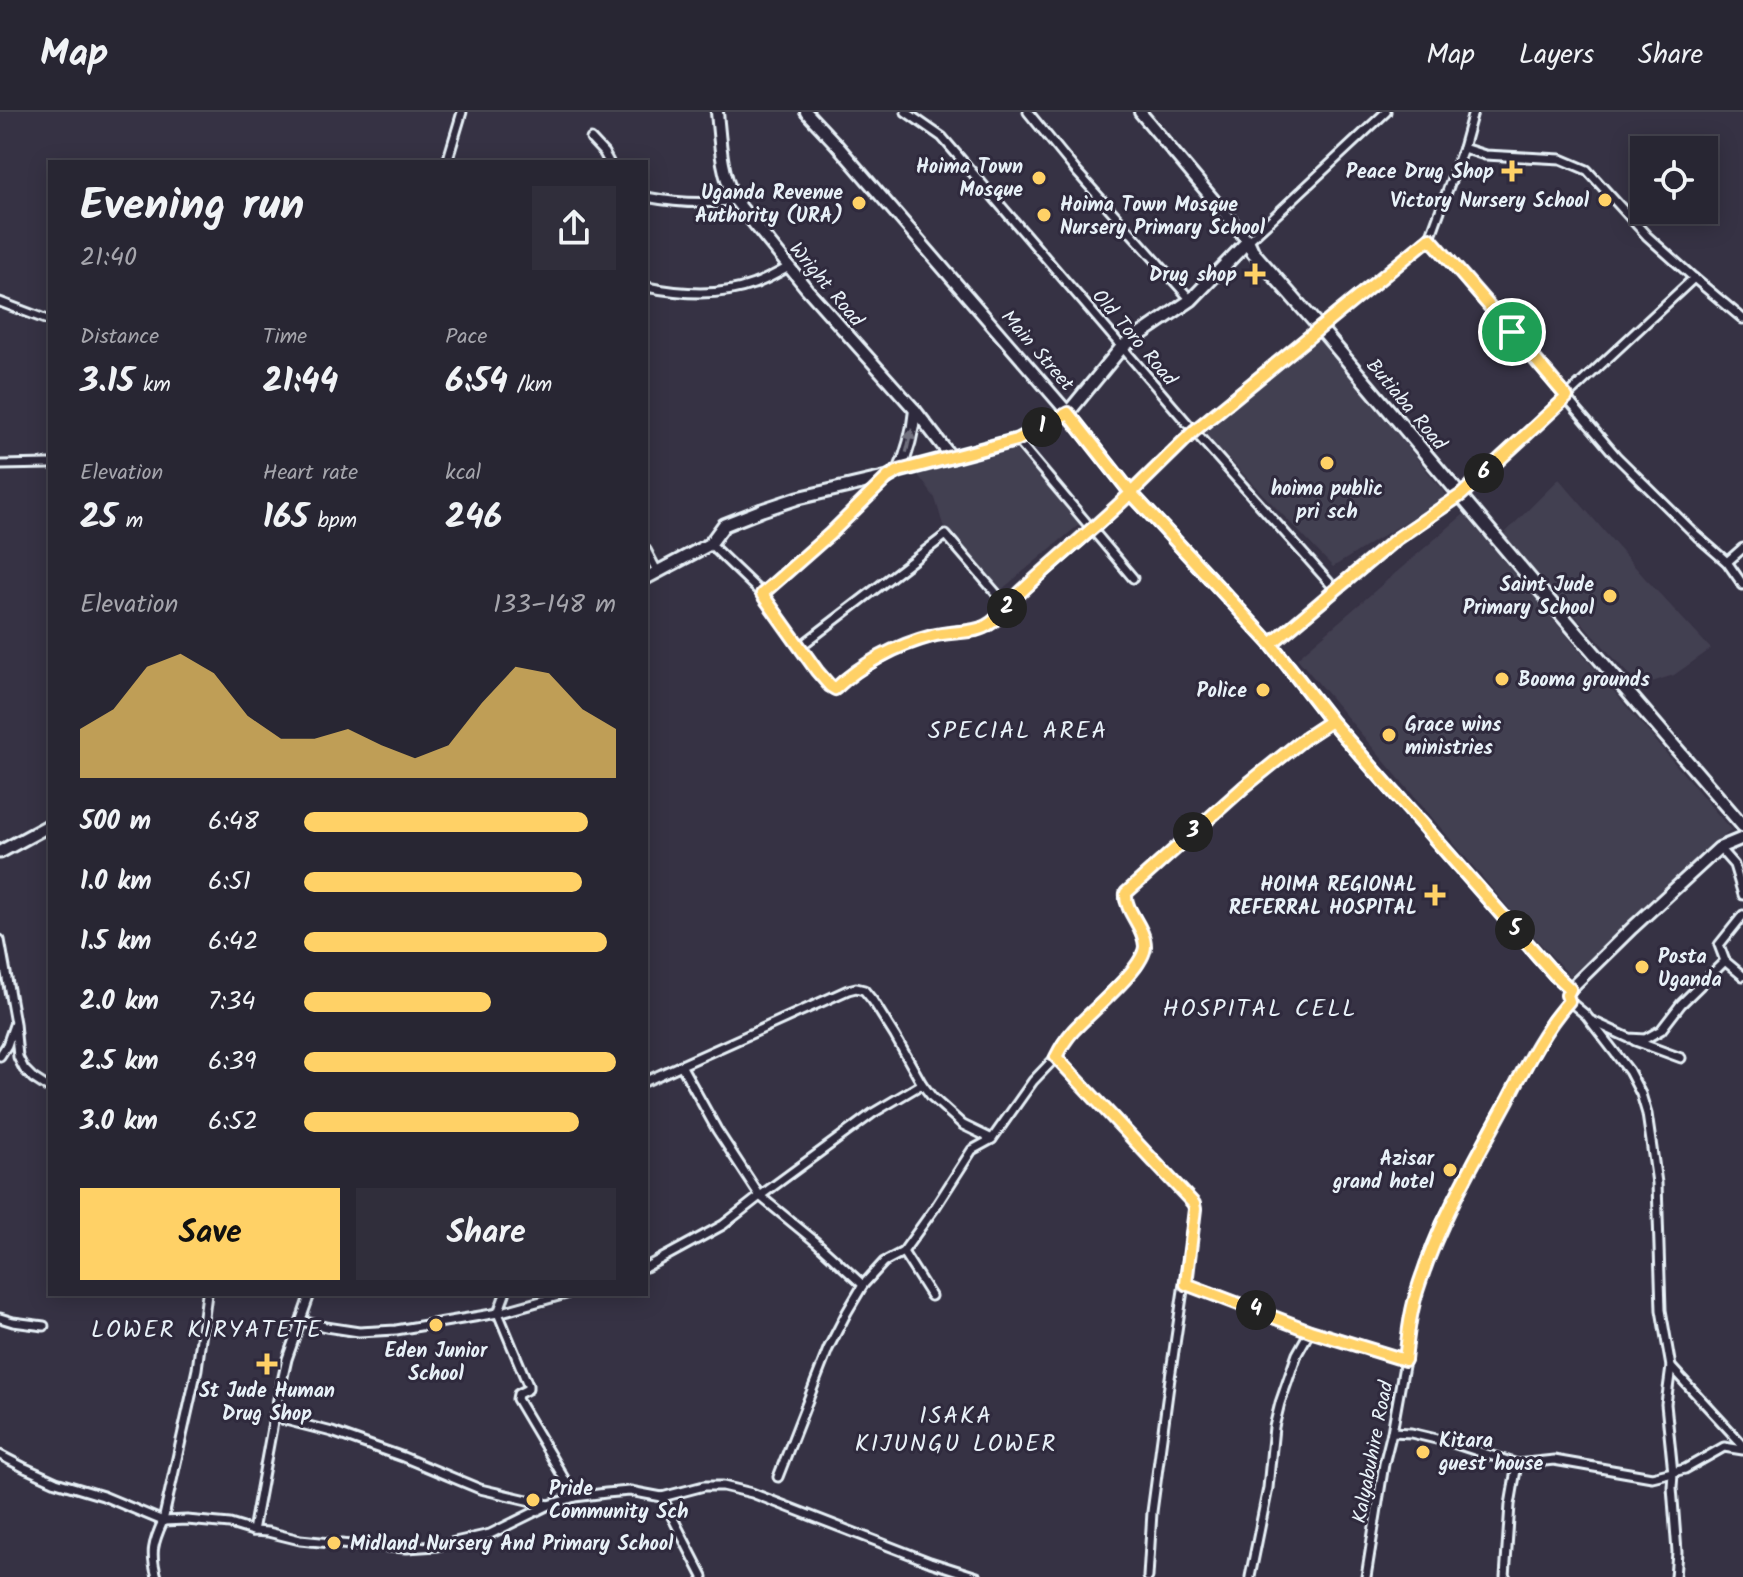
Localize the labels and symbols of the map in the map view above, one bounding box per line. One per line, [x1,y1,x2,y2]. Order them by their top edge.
place label: Hoima Town Mosque [916,152,1023,207]
place label: Peace Drug Shop [1346,157,1494,189]
marker: Peace Drug Shop [1501,160,1523,182]
marker: Hoima Town Mosque [1030,169,1048,187]
place label: Uganda Revenue Authority (URA) [695,178,843,233]
place label: Victory Nursery School [1390,186,1590,218]
place label: Hoima Town Mosque Nursery Primary School [1060,190,1266,245]
marker: Victory Nursery School [1596,191,1614,209]
marker: Uganda Revenue Authority (URA) [850,194,868,212]
marker: Hoima Town Mosque Nursery Primary School [1035,206,1053,224]
street label: Wright Road [780,236,872,336]
place label: Drug shop [1149,260,1237,292]
marker: Drug shop [1244,263,1266,285]
street label: Old Toro Road [1083,283,1185,395]
pin [1478,298,1546,366]
street label: Main Street [992,303,1081,399]
street label: Butiaba Road [1357,352,1454,459]
pin: 1 [1022,407,1062,447]
one-way arrow [904,429,916,454]
pin: 6 [1464,453,1504,493]
marker: hoima public pri sch [1318,454,1336,472]
place label: hoima public pri sch [1271,474,1383,529]
place label: Saint Jude Primary School [1463,570,1595,625]
marker: Saint Jude Primary School [1601,587,1619,605]
pin: 2 [987,588,1027,628]
place label: Booma grounds [1518,665,1651,697]
marker: Booma grounds [1493,670,1511,688]
place label: Police [1197,676,1247,708]
marker: Police [1254,681,1272,699]
place label: Grace wins ministries [1405,710,1502,765]
district label: SPECIAL AREA [928,712,1108,751]
marker: Grace wins ministries [1380,726,1398,744]
pin: 3 [1173,812,1213,852]
place label: HOIMA REGIONAL REFERRAL HOSPITAL [1229,870,1417,925]
marker: HOIMA REGIONAL REFERRAL HOSPITAL [1424,884,1446,906]
pin: 5 [1495,910,1535,950]
place label: Posta Uganda [1658,942,1722,997]
marker: Posta Uganda [1633,958,1651,976]
district label: HOSPITAL CELL [1163,990,1357,1029]
place label: Azisar grand hotel [1332,1144,1435,1199]
marker: Azisar grand hotel [1441,1161,1459,1179]
pin: 4 [1236,1290,1276,1330]
district label: LOWER KIRYATETE [91,1311,323,1350]
marker: Eden Junior School [427,1316,445,1334]
place label: Eden Junior School [385,1336,488,1391]
marker: St Jude Human Drug Shop [256,1353,278,1375]
place label: St Jude Human Drug Shop [199,1376,335,1431]
street label: Kalyabuhire Road [1344,1378,1404,1526]
district label: ISAKA KIJUNGU LOWER [855,1397,1057,1464]
place label: Kitara guest house [1438,1426,1544,1481]
marker: Kitara guest house [1414,1443,1432,1461]
place label: Pride Community Sch [549,1474,688,1529]
marker: Pride Community Sch [524,1491,542,1509]
place label: Midland Nursery And Primary School [350,1529,674,1561]
marker: Midland Nursery And Primary School [325,1534,343,1552]

